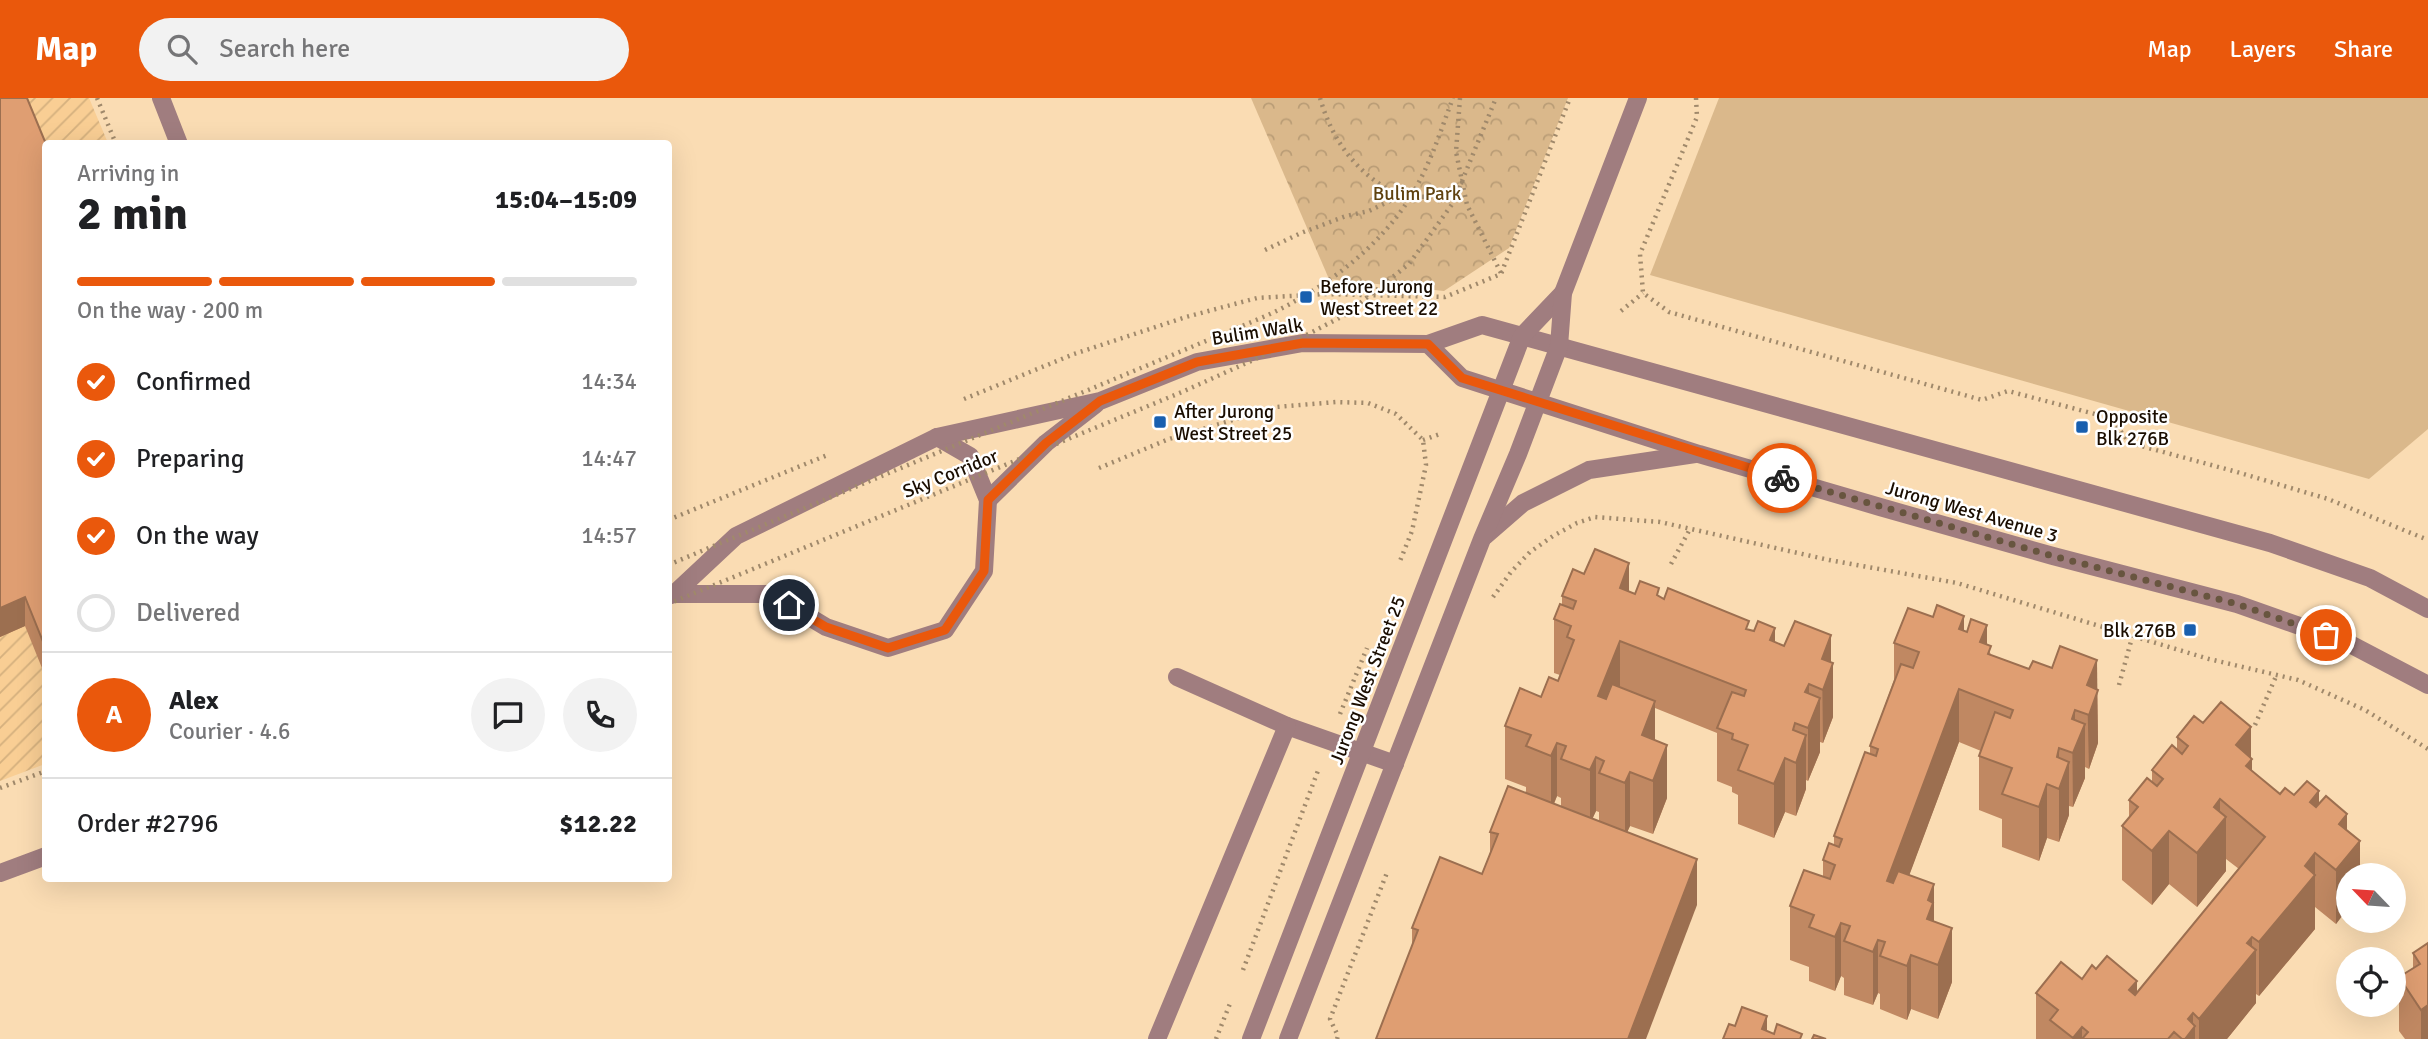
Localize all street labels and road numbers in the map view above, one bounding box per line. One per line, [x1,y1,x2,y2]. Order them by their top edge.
street label: Bulim Walk [1210,313,1305,351]
street label: Sky Corridor [899,444,1002,504]
street label: Jurong West Avenue 3 [1883,476,2061,548]
street label: Jurong West Street 25 [1325,593,1411,768]

